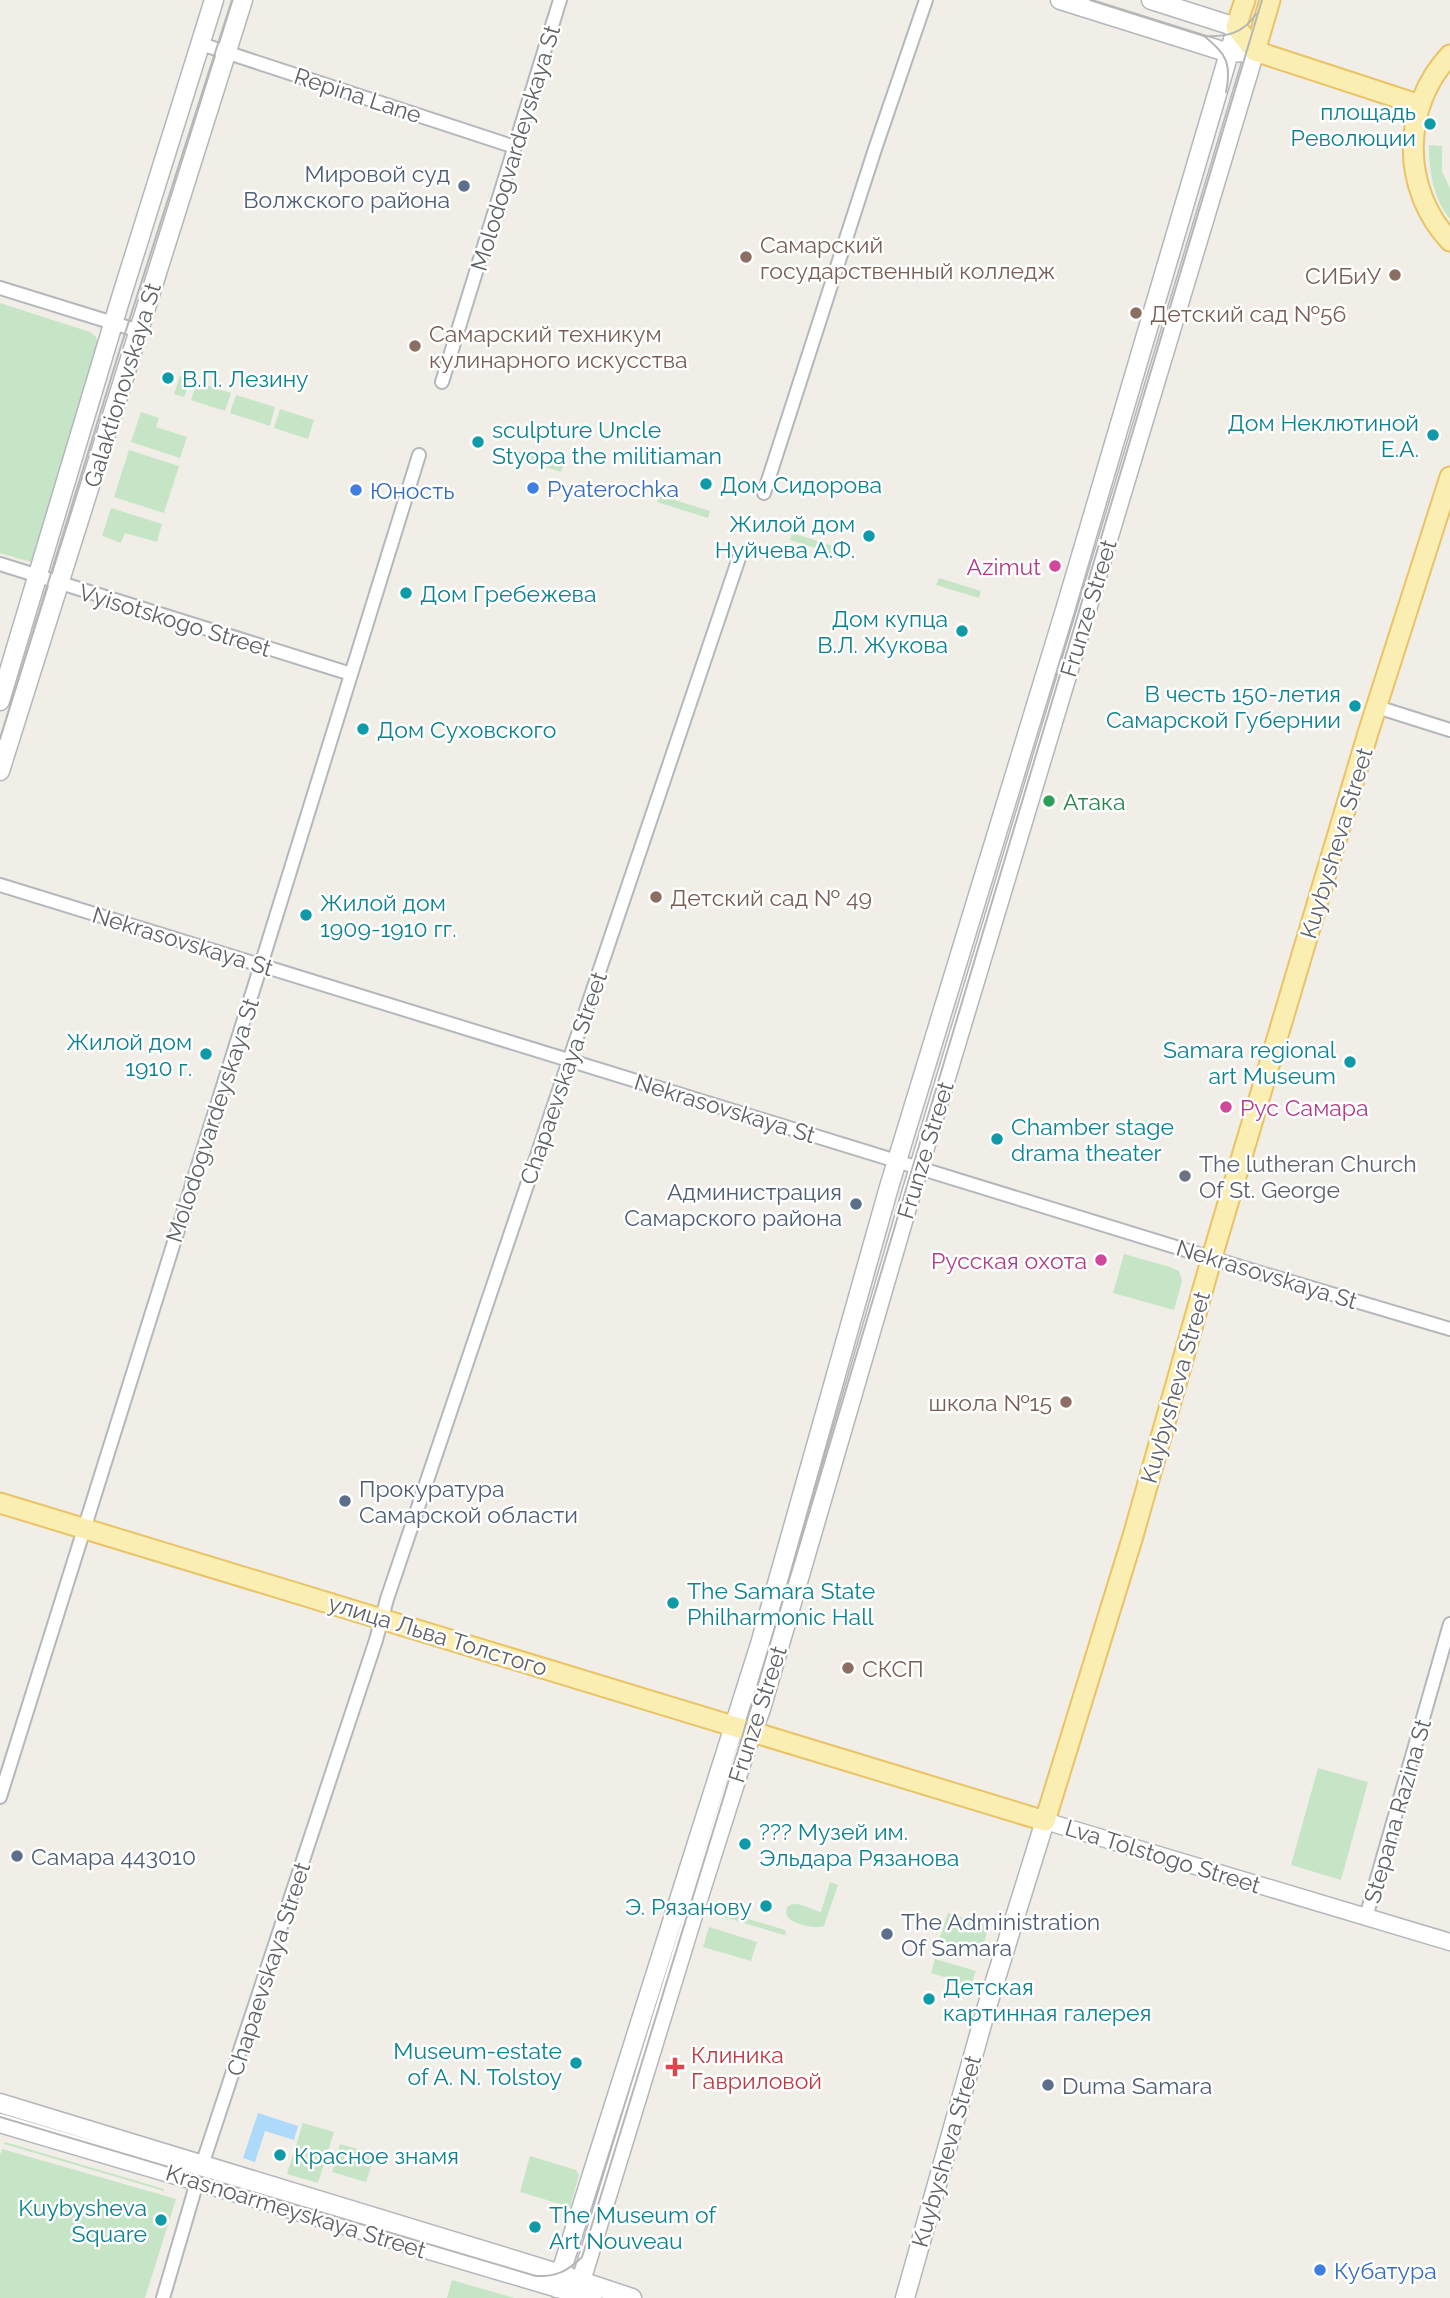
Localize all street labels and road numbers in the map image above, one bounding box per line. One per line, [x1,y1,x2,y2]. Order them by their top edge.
street label: Molodogvardeyskaya St [465,22,565,274]
street label: Repina Lane [291,62,425,128]
street label: Galaktionovskaya St [78,279,166,491]
street label: Frunze Street [1054,536,1122,680]
street label: Vyisotskogo Street [76,578,274,662]
street label: Kuybysheva Street [1294,744,1378,942]
street label: Nekrasovskaya St [89,901,277,981]
street label: Chapaevskaya Street [514,968,612,1188]
street label: Molodogvardeyskaya St [160,994,264,1245]
street label: Nekrasovskaya St [631,1068,819,1148]
street label: Frunze Street [891,1078,959,1222]
street label: Nekrasovskaya St [1173,1234,1361,1314]
street label: Kuybysheva Street [1135,1288,1215,1486]
street label: улица Льва Толстого [325,1589,551,1681]
street label: Frunze Street [722,1642,792,1786]
street label: Stepana Razina St [1358,1716,1436,1906]
street label: Lva Tolstogo Street [1062,1813,1264,1899]
street label: Chapaevskaya Street [221,1858,315,2079]
street label: Kuybysheva Street [906,2052,986,2250]
street label: Krasnoarmeyskaya Street [163,2159,429,2264]

